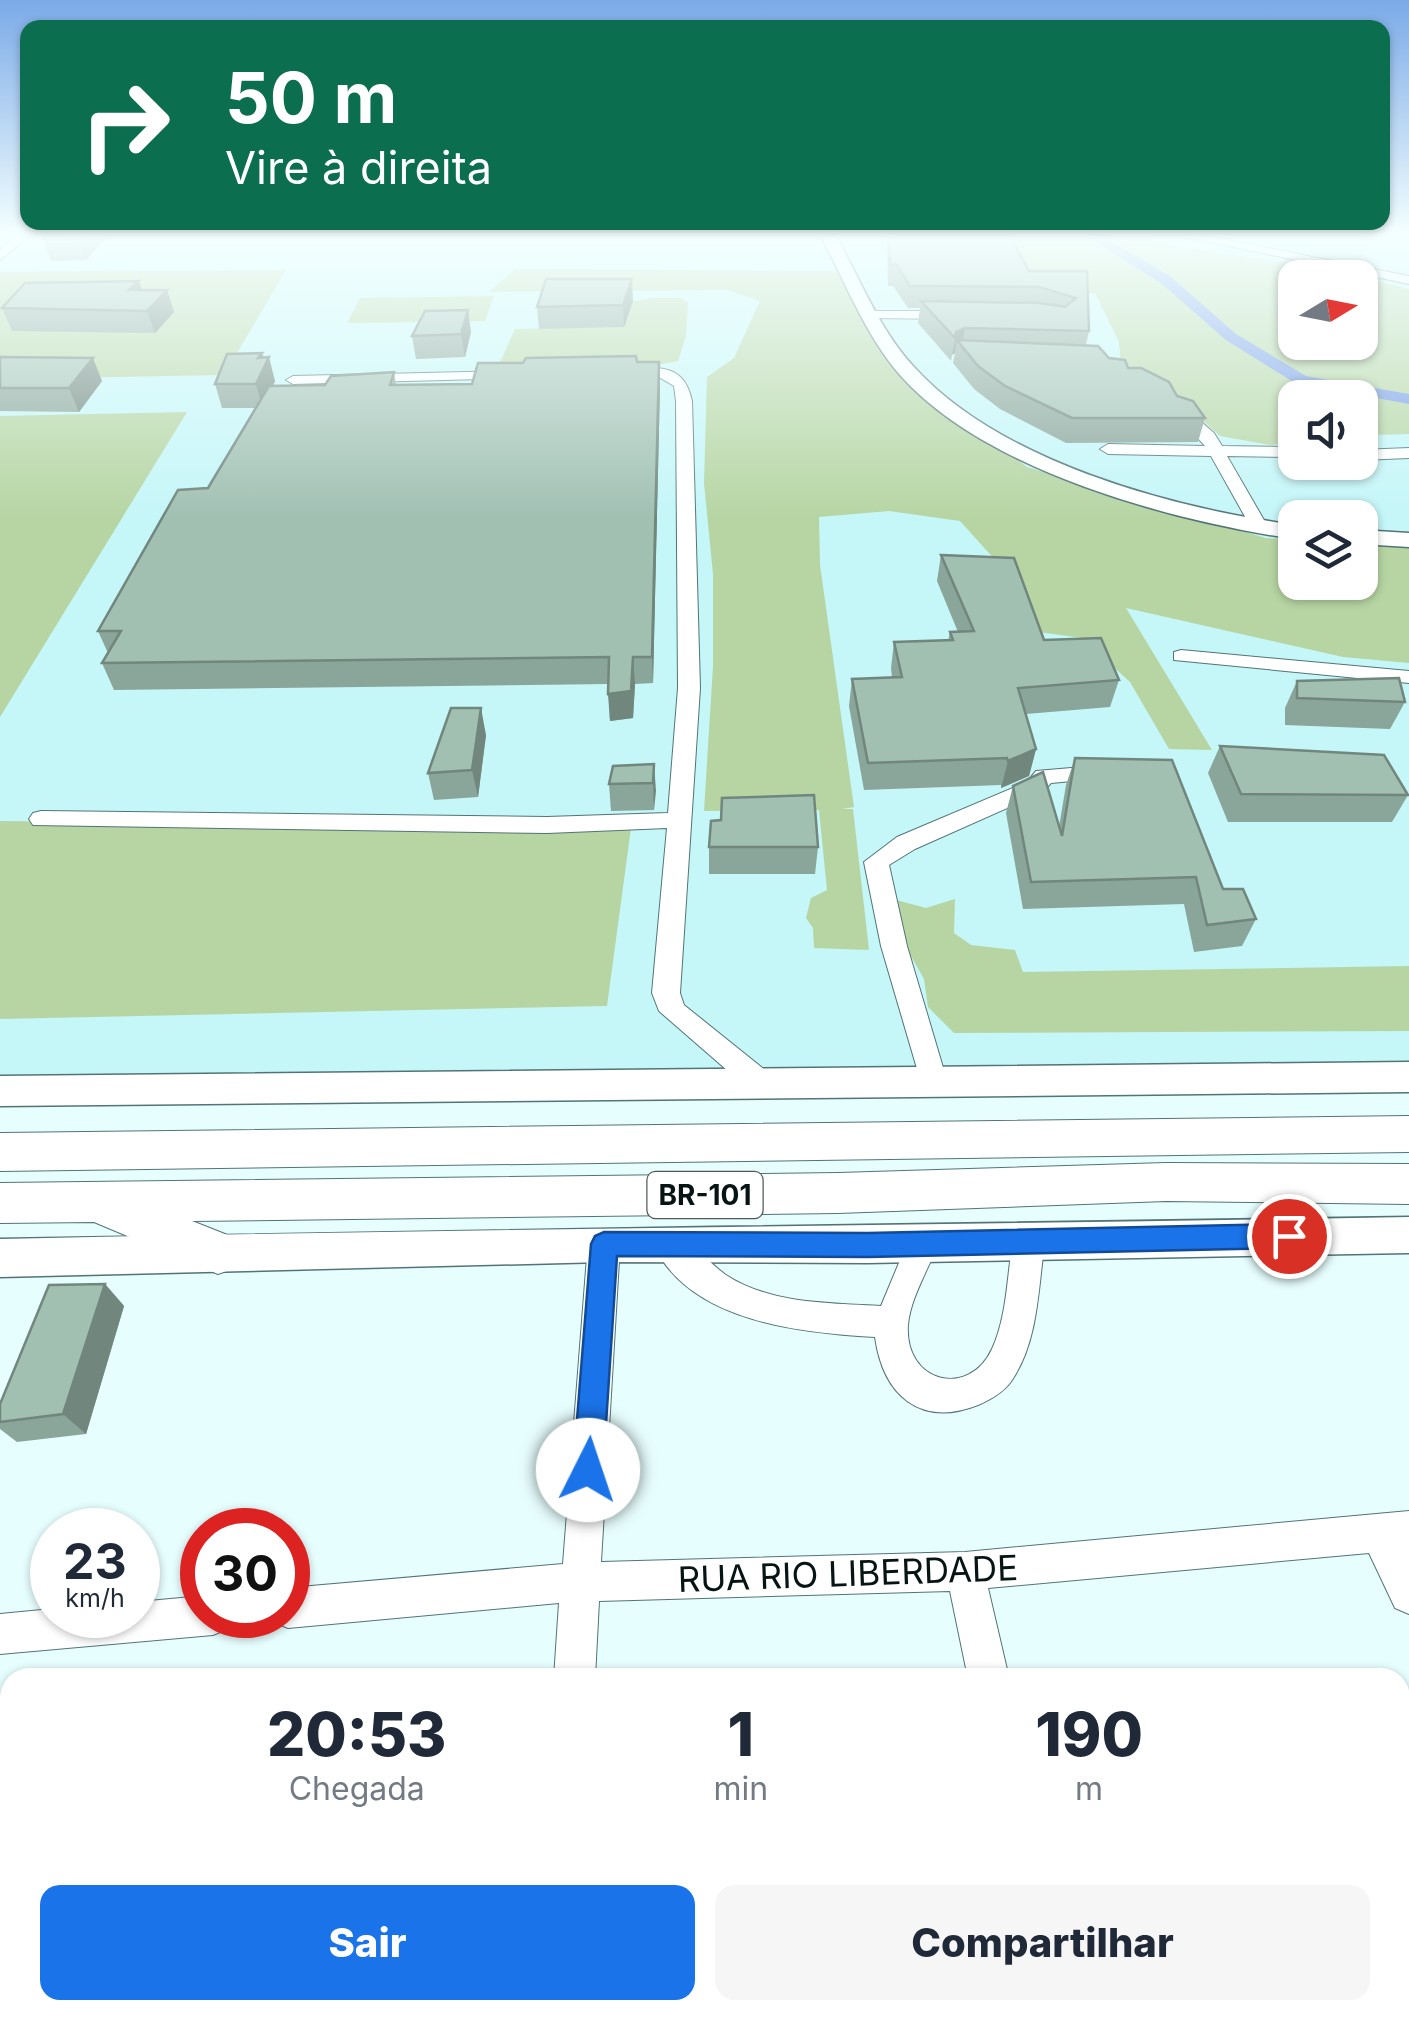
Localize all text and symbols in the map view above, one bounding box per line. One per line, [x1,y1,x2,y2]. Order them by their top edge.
text: 50 m [225,55,397,140]
icon: right [60,60,190,190]
text: Vire à direita [225,140,492,195]
north arrow [1278,260,1378,360]
map controls [1278,260,1378,600]
button: sound [1278,380,1378,480]
button: layers [1278,500,1378,600]
road number: BR-101 [648,1172,762,1218]
pin [1247,1194,1332,1279]
icon: arrive [1262,1209,1317,1264]
position arrow [536,1418,640,1522]
speed limit sign: 30 [180,1508,310,1638]
text: 23 [63,1531,127,1591]
street label: RUA RIO LIBERDADE [677,1546,1019,1600]
text: km/h [65,1583,125,1613]
text: 20:53 [267,1698,446,1770]
text: 1 [728,1698,754,1770]
text: 190 [1035,1698,1143,1770]
text: Chegada [289,1769,425,1808]
text: min [714,1769,768,1808]
text: m [1075,1769,1103,1808]
button: Sair [40,1885,695,2000]
button: Compartilhar [715,1885,1370,2000]

